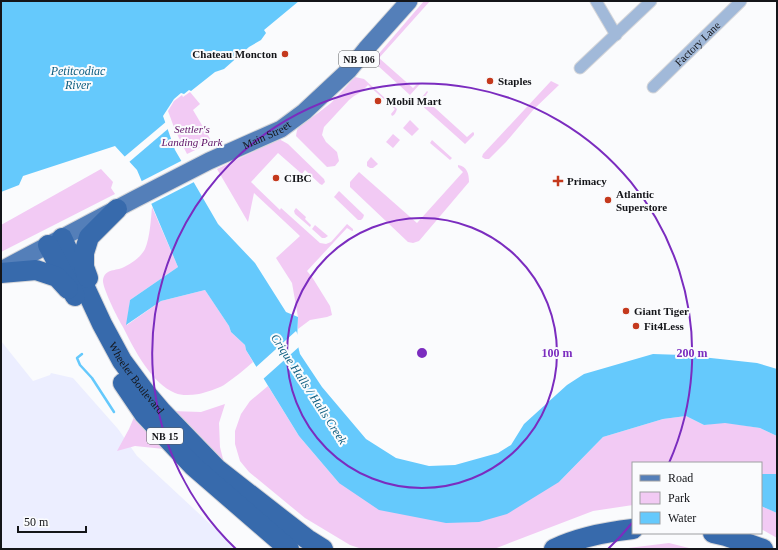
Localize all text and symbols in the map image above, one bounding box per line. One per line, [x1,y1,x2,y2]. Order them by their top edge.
street label: Factory Lane [672,19,722,68]
place label: Chateau Moncton [192,48,277,60]
marker: Chateau Moncton [280,49,290,59]
road number: NB 106 [339,51,379,67]
water label: Petitcodiac River [50,64,106,92]
place label: Staples [498,75,532,87]
marker: Staples [485,76,495,86]
place label: Mobil Mart [386,95,442,107]
marker: Mobil Mart [373,96,383,106]
street label: Main Street [241,118,293,151]
park label: Settler's Landing Park [161,123,224,148]
place label: CIBC [284,172,312,184]
marker: CIBC [271,173,281,183]
marker: Primacy [552,175,564,187]
place label: Primacy [567,175,607,187]
place label: Atlantic Superstore [616,188,667,213]
marker: Atlantic Superstore [603,195,613,205]
place label: Giant Tiger [634,305,689,317]
marker: Giant Tiger [621,306,631,316]
place label: Fit4Less [644,320,684,332]
marker: Fit4Less [631,321,641,331]
water label: Crique Halls / Halls Creek [268,331,350,447]
street label: Wheeler Boulevard [107,340,167,416]
centre of rings [415,346,429,360]
text: 100 m [542,346,573,360]
text: 200 m [677,346,708,360]
road number: NB 15 [147,428,183,444]
legend [632,462,762,534]
text: Road [668,471,693,485]
text: Park [668,491,690,505]
scale bar [18,508,86,534]
text: Water [668,511,696,525]
text: 50 m [24,515,49,529]

